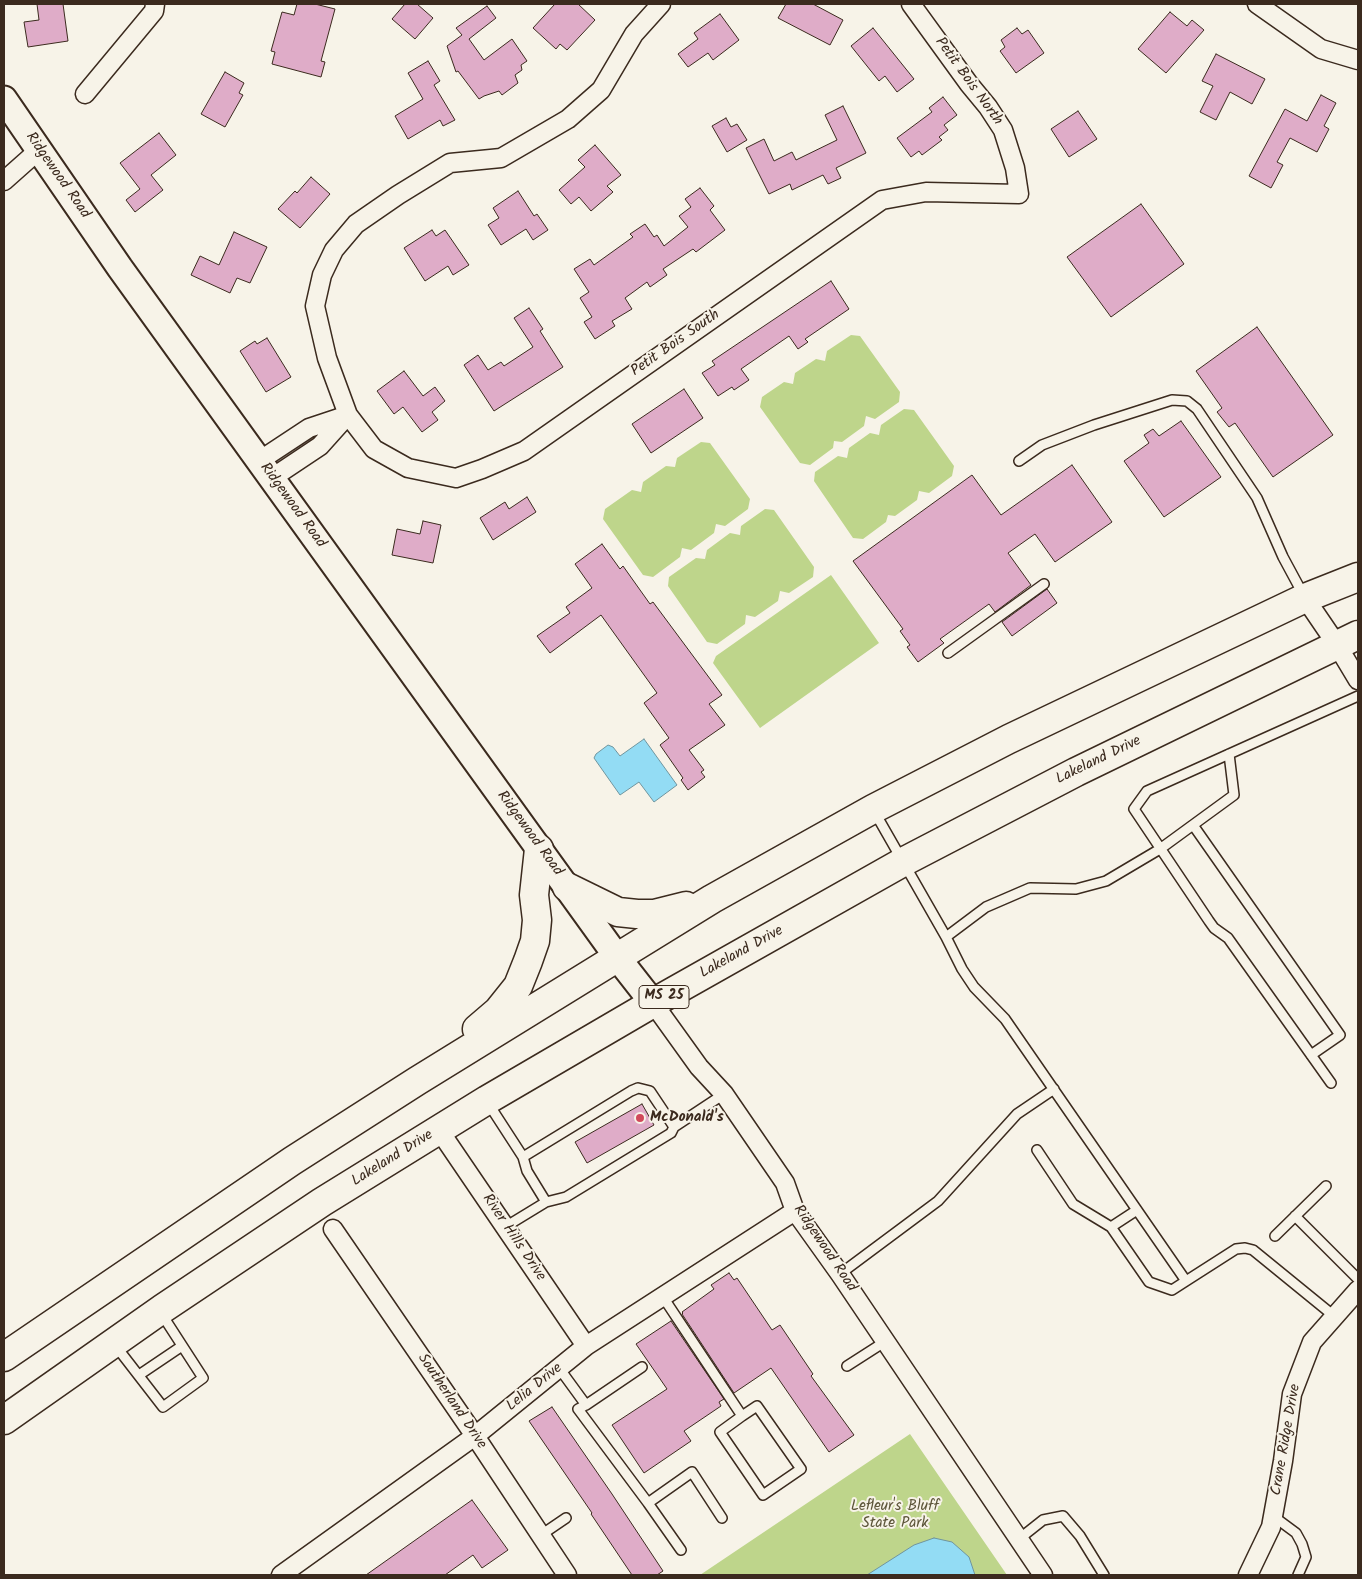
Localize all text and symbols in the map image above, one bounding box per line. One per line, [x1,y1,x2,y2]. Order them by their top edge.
street label: Petit Bois North [930,35,1006,129]
street label: Ridgewood Road [21,129,93,223]
street label: Petit Bois South [628,307,724,381]
street label: Ridgewood Road [255,460,329,552]
street label: Lakeland Drive [1053,733,1145,789]
street label: Ridgewood Road [492,788,566,880]
street label: Lakeland Drive [697,923,787,983]
road number: MS 25 [639,986,689,1009]
place label: McDonald's [650,1109,724,1127]
marker: McDonald's [634,1112,646,1124]
street label: Lakeland Drive [349,1127,437,1191]
street label: River Hills Drive [477,1191,549,1285]
street label: Ridgewood Road [788,1202,860,1296]
street label: Southerland Drive [412,1351,490,1453]
street label: Lelia Drive [503,1360,567,1416]
street label: Crane Ridge Drive [1268,1383,1306,1497]
park label: Lefleur's Bluff State Park [851,1498,939,1533]

